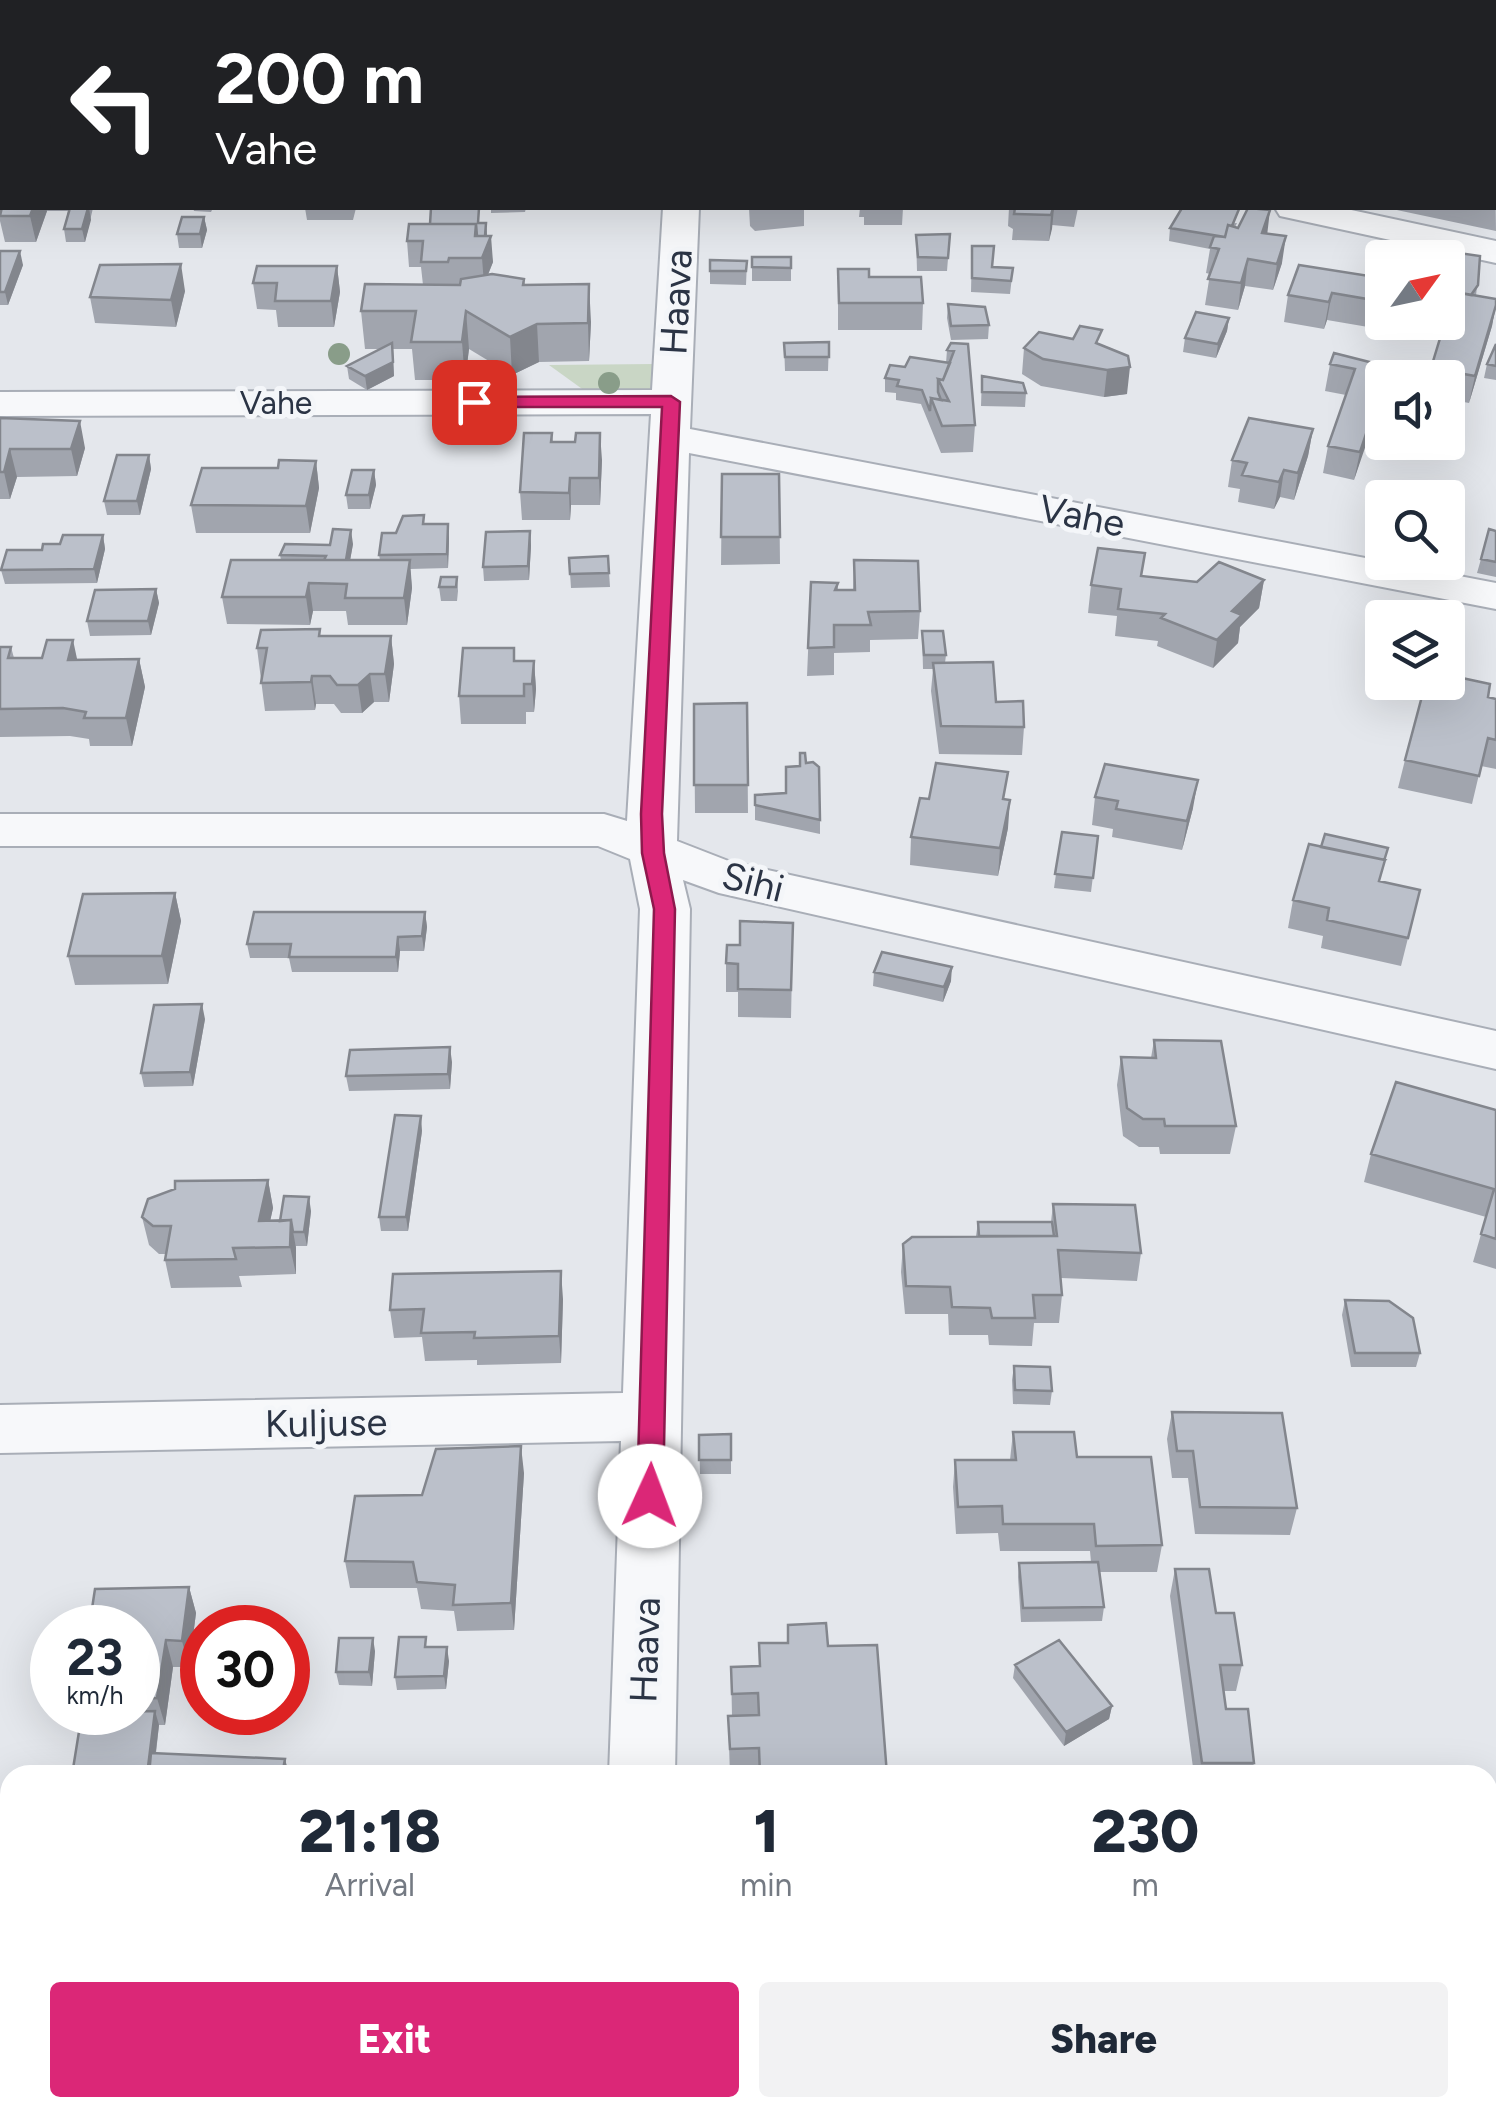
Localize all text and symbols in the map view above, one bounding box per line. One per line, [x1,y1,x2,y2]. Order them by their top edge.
text: 200 m [215,36,424,121]
icon: left [50,40,180,170]
text: Vahe [215,121,317,175]
north arrow [1365,240,1465,340]
map controls [1365,240,1465,700]
street label: Haava [650,248,702,356]
pin [432,360,517,445]
button: sound [1365,360,1465,460]
icon: arrive [447,375,502,430]
street label: Vahe [240,384,312,422]
button: search [1365,480,1465,580]
street label: Vahe [1035,485,1129,547]
button: layers [1365,600,1465,700]
street label: Sihi [717,852,789,912]
street label: Kuljuse [264,1399,388,1447]
position arrow [598,1444,702,1548]
street label: Haava [620,1596,670,1704]
speed limit sign: 30 [180,1605,310,1735]
text: 23 [67,1627,123,1688]
text: km/h [66,1680,124,1710]
text: 21:18 [299,1795,441,1867]
text: 1 [753,1795,779,1867]
text: 230 [1091,1795,1199,1867]
text: Arrival [325,1866,415,1904]
text: min [740,1866,792,1904]
text: m [1132,1866,1159,1904]
button: Exit [50,1982,739,2097]
button: Share [759,1982,1448,2097]

